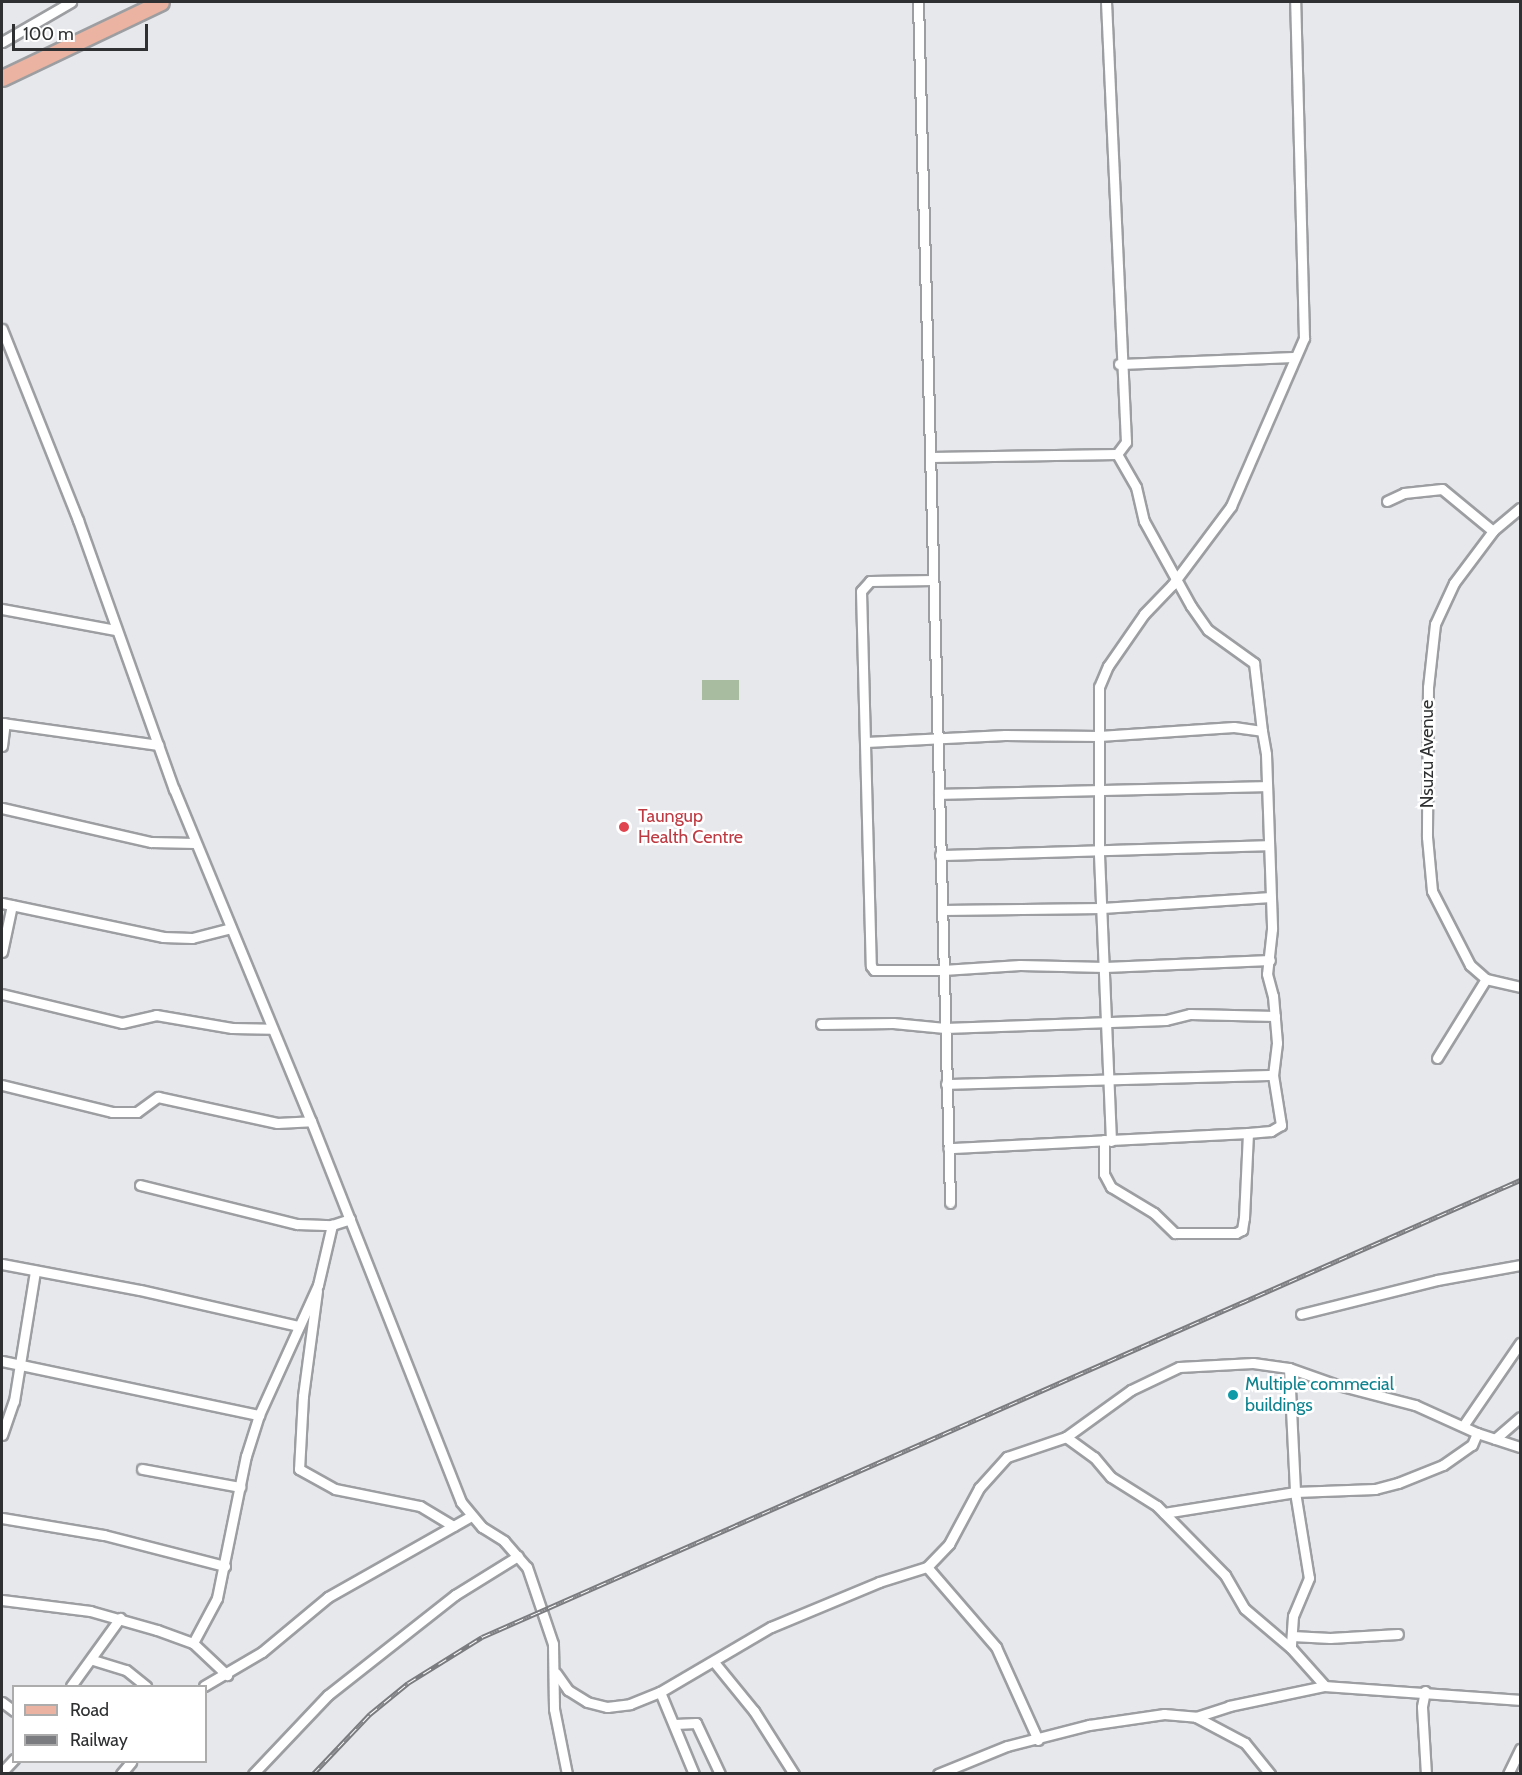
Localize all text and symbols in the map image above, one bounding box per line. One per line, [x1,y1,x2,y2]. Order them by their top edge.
scale bar [15,12,152,50]
text: 100 m [23,23,74,45]
street label: Nsuzu Avenue [1416,700,1438,808]
place label: Taungup Health Centre [638,806,743,848]
marker: Taungup Health Centre [615,818,633,836]
place label: Multiple commecial buildings [1245,1374,1394,1416]
marker: Multiple commecial buildings [1226,1388,1240,1402]
legend [12,1685,207,1763]
text: Road [70,1699,109,1721]
text: Railway [70,1729,128,1751]

